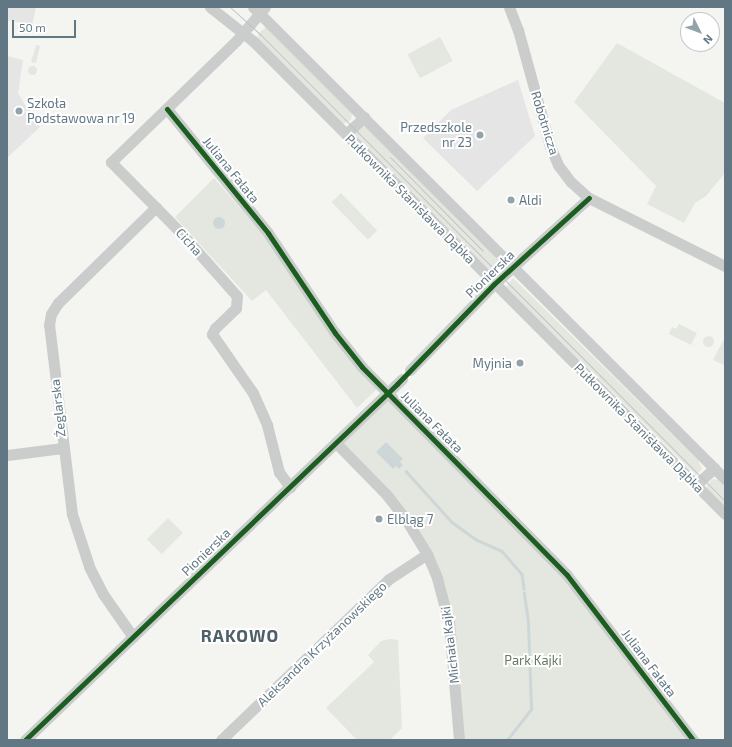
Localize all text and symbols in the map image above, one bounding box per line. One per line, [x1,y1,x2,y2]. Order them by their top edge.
scale bar [14,12,78,38]
north arrow [680,12,720,52]
text: 50 m [19,20,46,34]
text: N [701,32,716,47]
street label: Robotnicza [528,89,562,157]
place label: Szkoła Podstawowa nr 19 [27,96,135,127]
marker: Szkoła Podstawowa nr 19 [14,106,24,116]
place label: Przedszkole nr 23 [400,120,472,151]
marker: Przedszkole nr 23 [475,130,485,140]
street label: Pułkownika Stanisława Dąbka [342,131,478,267]
street label: Juliana Fałata [199,134,263,206]
place label: Aldi [519,192,542,208]
marker: Aldi [506,195,516,205]
street label: Cicha [173,225,205,259]
street label: Pionierska [462,247,518,301]
place label: Myjnia [473,355,512,371]
marker: Myjnia [515,358,525,368]
street label: Pułkownika Stanisława Dąbka [571,360,707,496]
street label: Żeglarska [47,378,69,438]
street label: Juliana Fałata [398,388,466,456]
place label: Elbląg 7 [387,511,433,527]
marker: Elbląg 7 [374,514,384,524]
street label: Pionierska [178,525,234,579]
street label: Aleksandra Krzyżanowskiego [254,578,390,710]
street label: Michała Kajki [438,605,462,685]
district label: RAKOWO [201,626,279,646]
street label: Juliana Fałata [618,626,680,700]
park label: Park Kajki [504,652,562,668]

